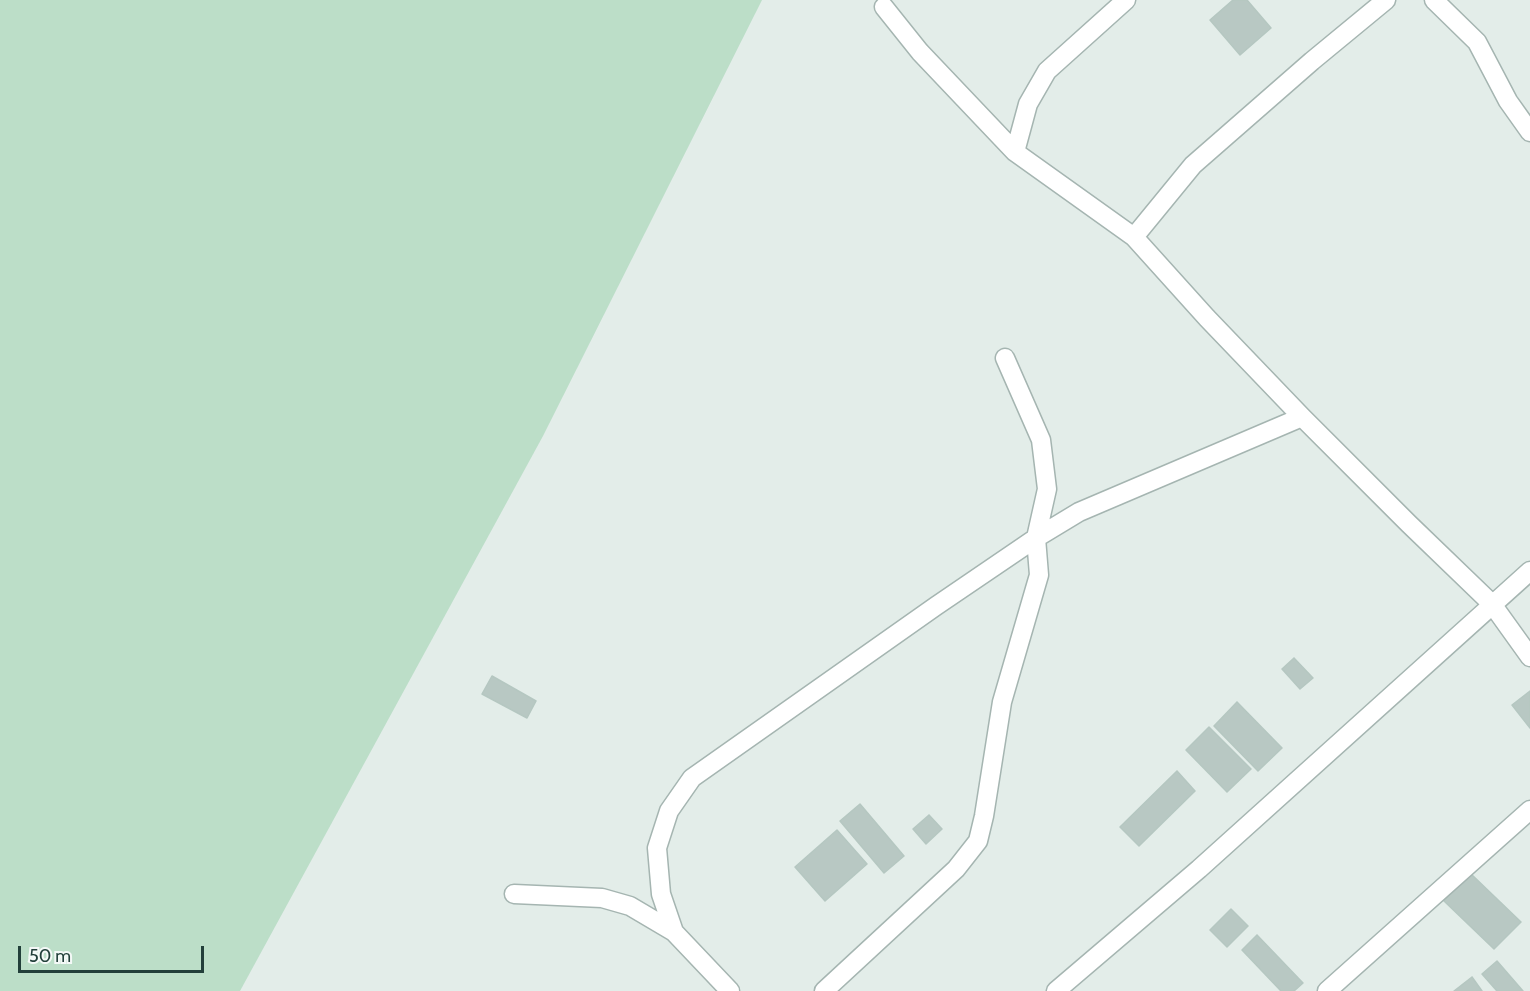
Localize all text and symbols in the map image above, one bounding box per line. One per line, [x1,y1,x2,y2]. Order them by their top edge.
scale bar [21,934,207,972]
text: 50 m [29,945,71,967]

